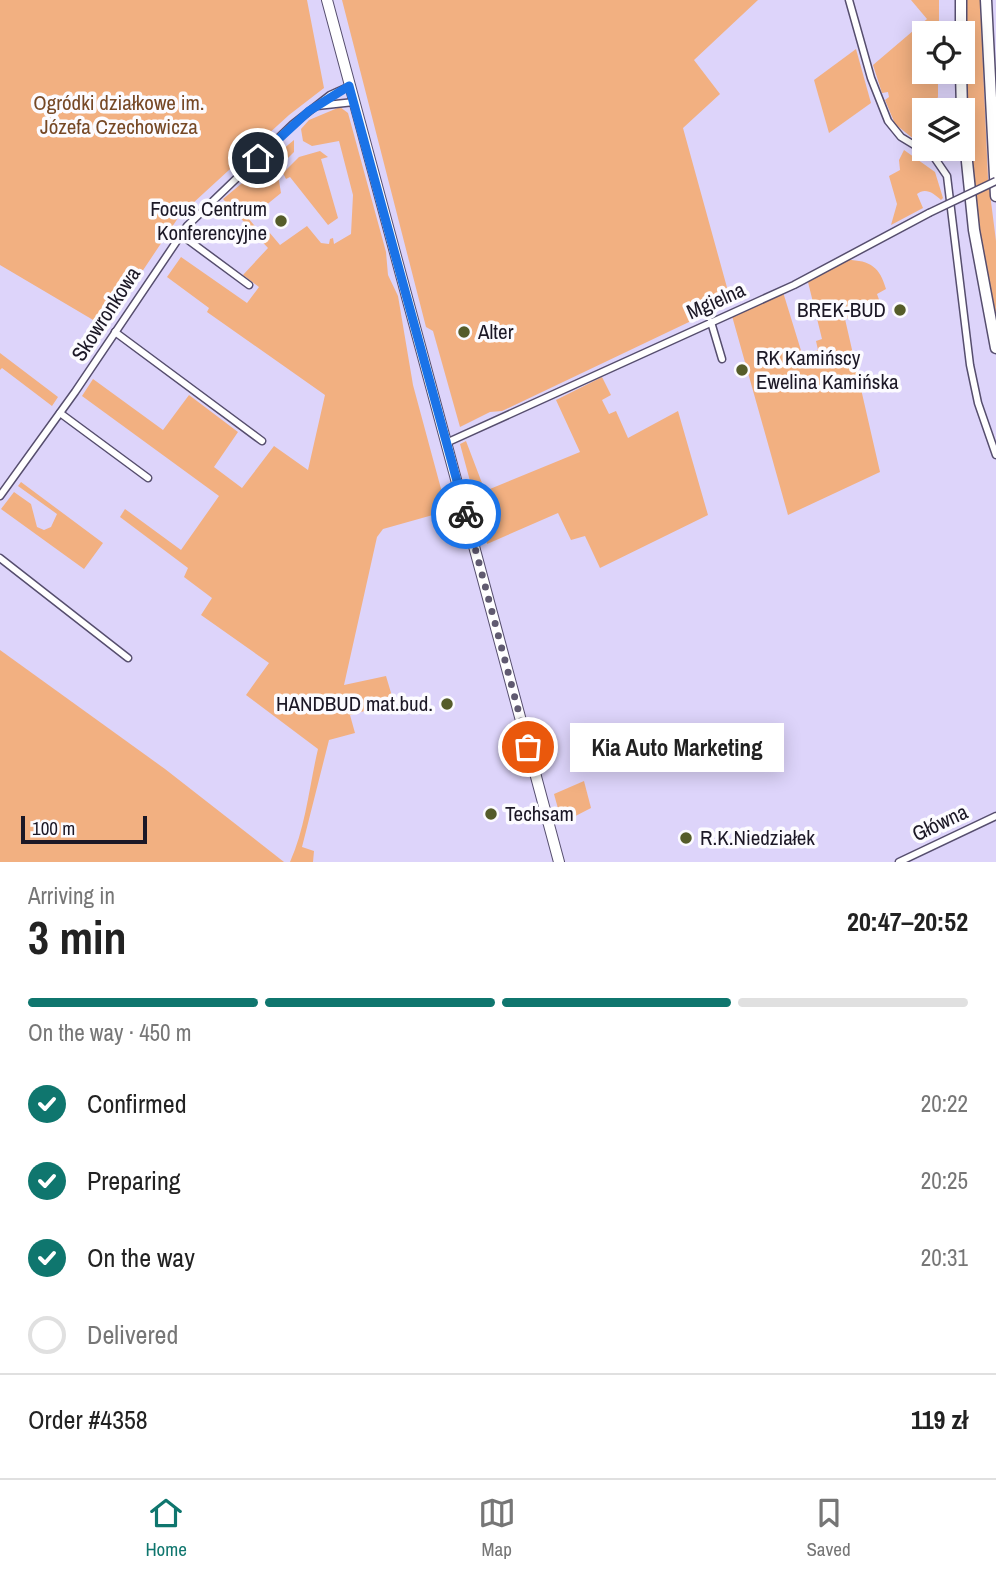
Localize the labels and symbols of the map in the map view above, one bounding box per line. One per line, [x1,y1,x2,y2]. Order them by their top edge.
park label: Ogródki działkowe im. Józefa Czechowicza [33,88,205,141]
pin [228,128,288,188]
place label: Focus Centrum Konferencyjne [150,194,267,247]
marker: Focus Centrum Konferencyjne [273,213,289,229]
street label: Skowronkowa [64,261,147,367]
street label: Mgielna [682,275,750,326]
place label: BREK-BUD [797,295,886,324]
marker: BREK-BUD [892,302,908,318]
place label: Alter [477,317,514,346]
marker: Alter [456,324,472,340]
place label: RK Kamińscy Ewelina Kamińska [756,343,899,396]
marker: RK Kamińscy Ewelina Kamińska [734,362,750,378]
courier [431,479,501,549]
place label: HANDBUD mat.bud. [276,689,433,718]
marker: HANDBUD mat.bud. [439,696,455,712]
pin [498,717,558,777]
callout: Kia Auto Marketing [570,722,784,772]
street label: Główna [907,797,973,848]
place label: Techsam [505,799,574,828]
marker: Techsam [483,806,499,822]
scale bar [21,813,147,845]
place label: R.K.Niedziałek [700,823,815,852]
marker: R.K.Niedziałek [678,830,694,846]

